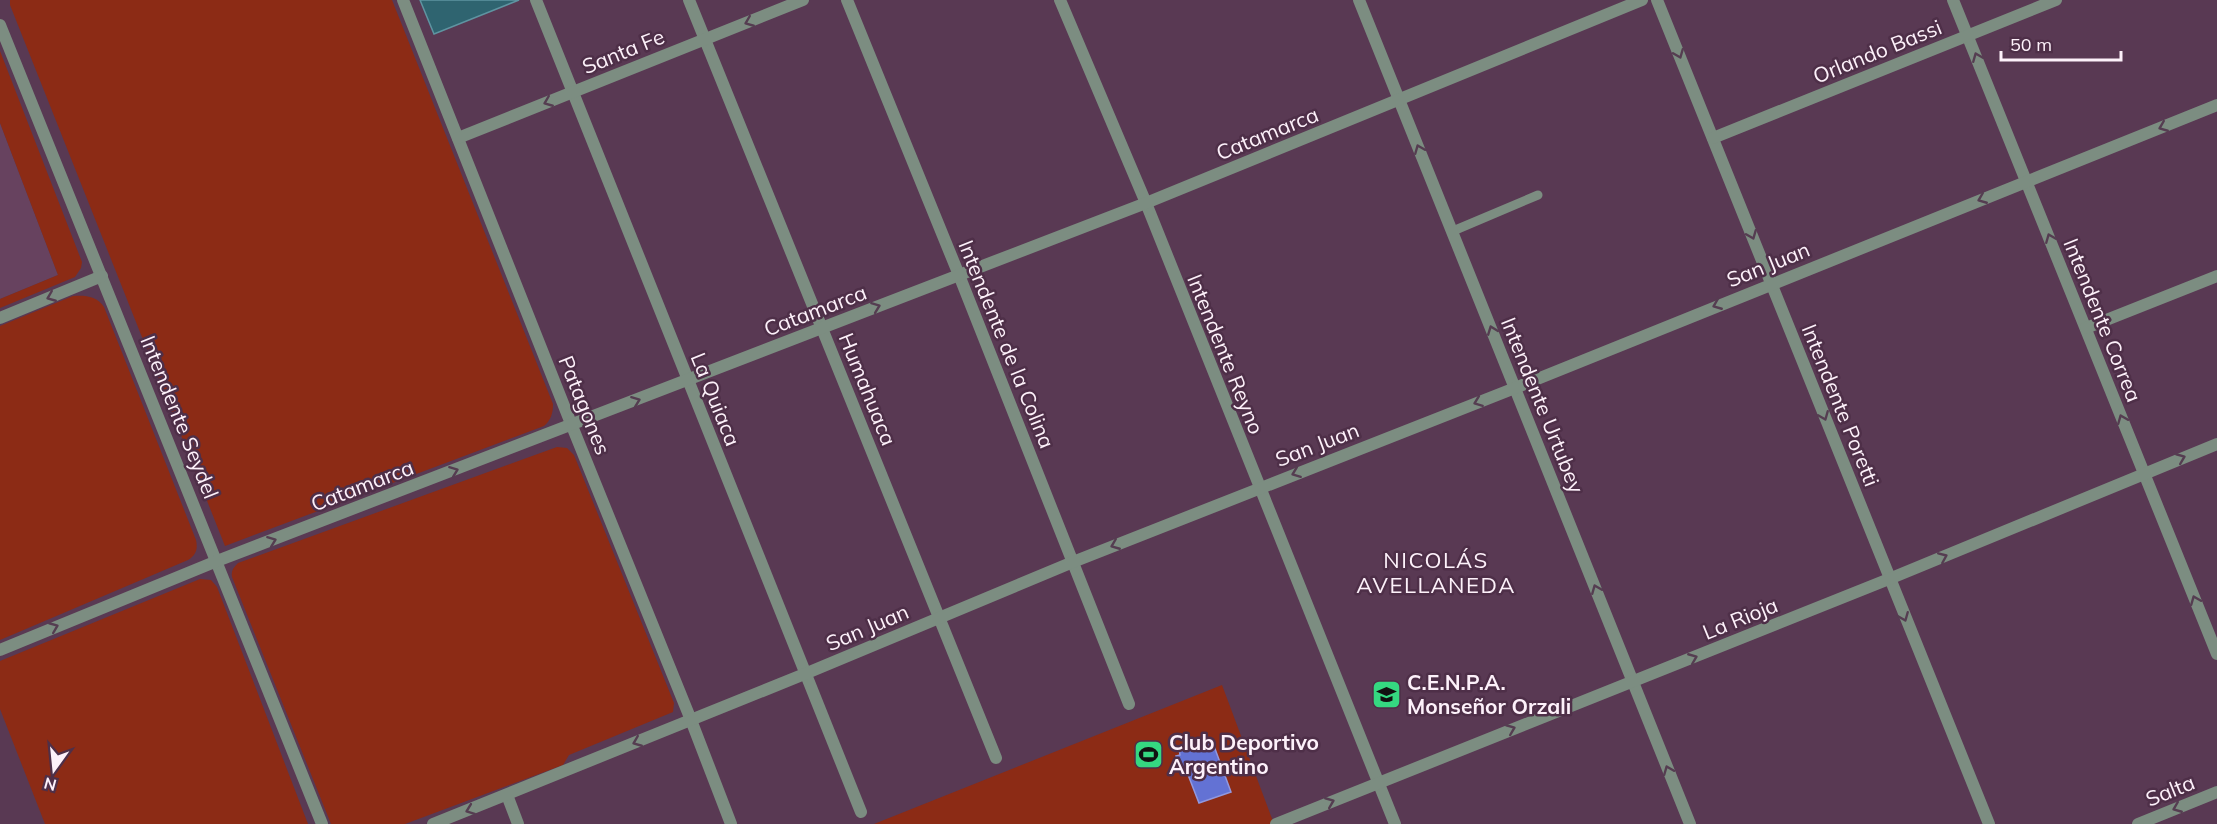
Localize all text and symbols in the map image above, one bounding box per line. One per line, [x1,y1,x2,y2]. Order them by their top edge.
street label: Orlando Bassi [1809,13,1945,89]
one-way arrow [744,15,755,27]
street label: Santa Fe [578,23,668,79]
scale bar [2001,24,2121,62]
text: 50 m [2010,33,2052,56]
one-way arrow [1672,48,1684,59]
one-way arrow [1971,53,1984,63]
one-way arrow [543,94,554,107]
street label: Catamarca [1212,101,1322,165]
one-way arrow [2158,120,2169,132]
one-way arrow [1414,144,1426,155]
one-way arrow [1977,192,1988,204]
one-way arrow [1745,229,1757,240]
one-way arrow [2044,233,2057,244]
street label: Intendente Correa [2058,234,2148,406]
street label: Intendente de la Colina [953,236,1061,452]
street label: San Juan [1723,236,1813,292]
street label: Intendente Reyno [1182,270,1270,438]
street label: Catamarca [760,279,870,341]
one-way arrow [46,290,57,302]
one-way arrow [1712,298,1723,310]
one-way arrow [870,302,881,314]
street label: Intendente Urtubey [1496,313,1590,497]
street label: Intendente Poretti [1797,320,1885,490]
one-way arrow [1487,325,1499,336]
street label: Humahuaca [834,329,902,449]
street label: Intendente Seydel [135,332,225,502]
street label: La Quiaca [686,349,746,449]
street label: Patagones [553,352,617,458]
one-way arrow [1473,395,1484,408]
one-way arrow [630,396,641,408]
one-way arrow [1817,410,1829,421]
one-way arrow [2117,414,2129,425]
street label: San Juan [1272,416,1362,472]
one-way arrow [2175,453,2186,465]
street label: Catamarca [307,454,417,516]
one-way arrow [448,466,459,478]
one-way arrow [1292,466,1303,478]
one-way arrow [266,535,277,548]
one-way arrow [1110,538,1121,550]
district label: NICOLÁS AVELLANEDA [1356,546,1516,599]
one-way arrow [1937,552,1948,564]
one-way arrow [1591,584,1603,595]
street label: La Rioja [1699,591,1781,645]
one-way arrow [2190,595,2202,606]
street label: San Juan [822,598,912,656]
one-way arrow [1897,611,1909,622]
one-way arrow [47,622,58,634]
one-way arrow [1687,652,1697,665]
place label: C.E.N.P.A. Monseñor Orzali [1407,669,1571,719]
school or university icon: C.E.N.P.A. Monseñor Orzali [1370,678,1402,710]
one-way arrow [1505,724,1516,737]
place label: Club Deportivo Argentino [1169,729,1319,779]
one-way arrow [633,735,644,747]
sports icon: Club Deportivo Argentino [1132,738,1164,770]
north arrow [24,740,84,800]
one-way arrow [1663,765,1676,775]
street label: Salta [2142,768,2198,812]
text: N [42,773,59,796]
one-way arrow [1324,797,1335,809]
one-way arrow [2173,801,2184,813]
one-way arrow [465,802,476,815]

